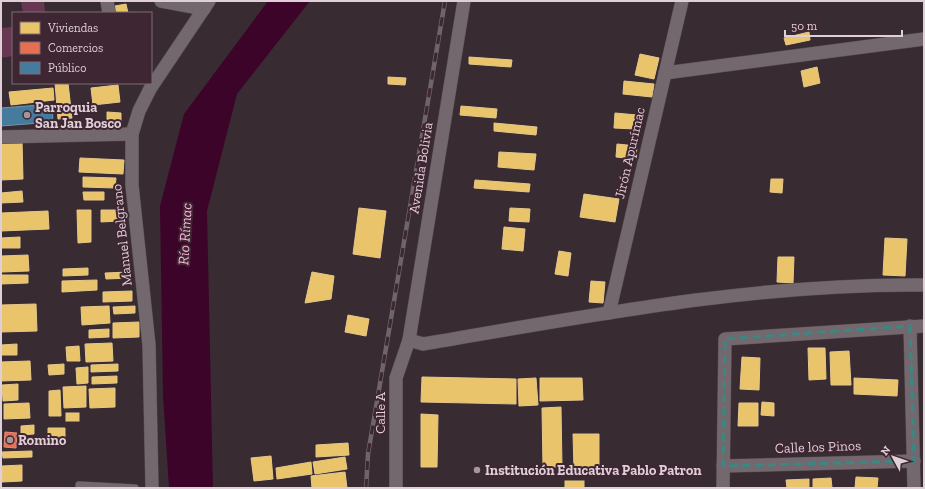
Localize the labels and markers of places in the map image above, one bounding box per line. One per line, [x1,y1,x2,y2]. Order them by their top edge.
place label: Parroquia San Jan Bosco [35,99,122,132]
marker: Parroquia San Jan Bosco [22,110,32,120]
place label: Romino [18,432,67,449]
marker: Romino [5,435,15,445]
place label: Institución Educativa Pablo Patron [485,462,702,479]
marker: Institución Educativa Pablo Patron [472,465,482,475]

